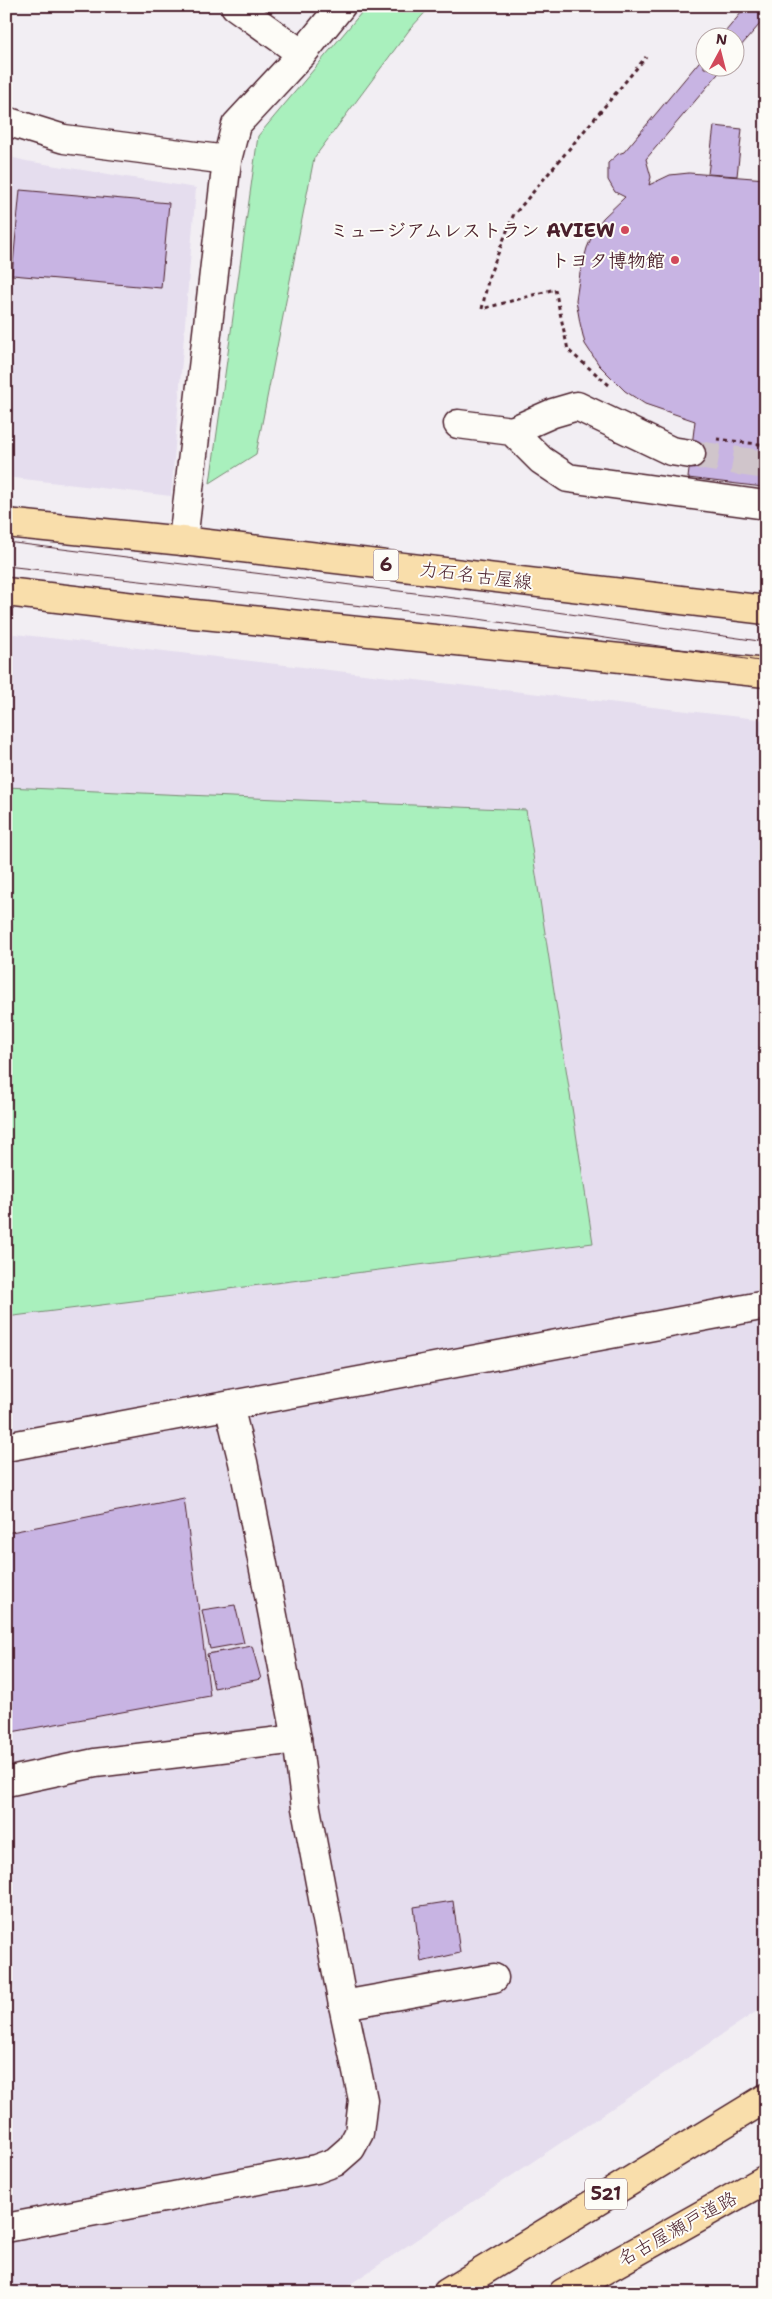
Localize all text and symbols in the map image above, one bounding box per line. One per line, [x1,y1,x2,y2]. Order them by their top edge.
north arrow [694,28,744,78]
text: N [715,29,728,49]
place label: ミュージアムレストラン AVIEW [329,218,615,243]
marker: ミュージアムレストラン AVIEW [619,224,631,236]
place label: トヨタ博物館 [551,248,665,273]
marker: トヨタ博物館 [669,254,681,266]
road number: 6 [374,550,398,580]
street label: 力石名古屋線 [418,556,534,595]
road number: 521 [585,2178,627,2210]
street label: 名古屋瀬戸道路 [613,2185,741,2272]

